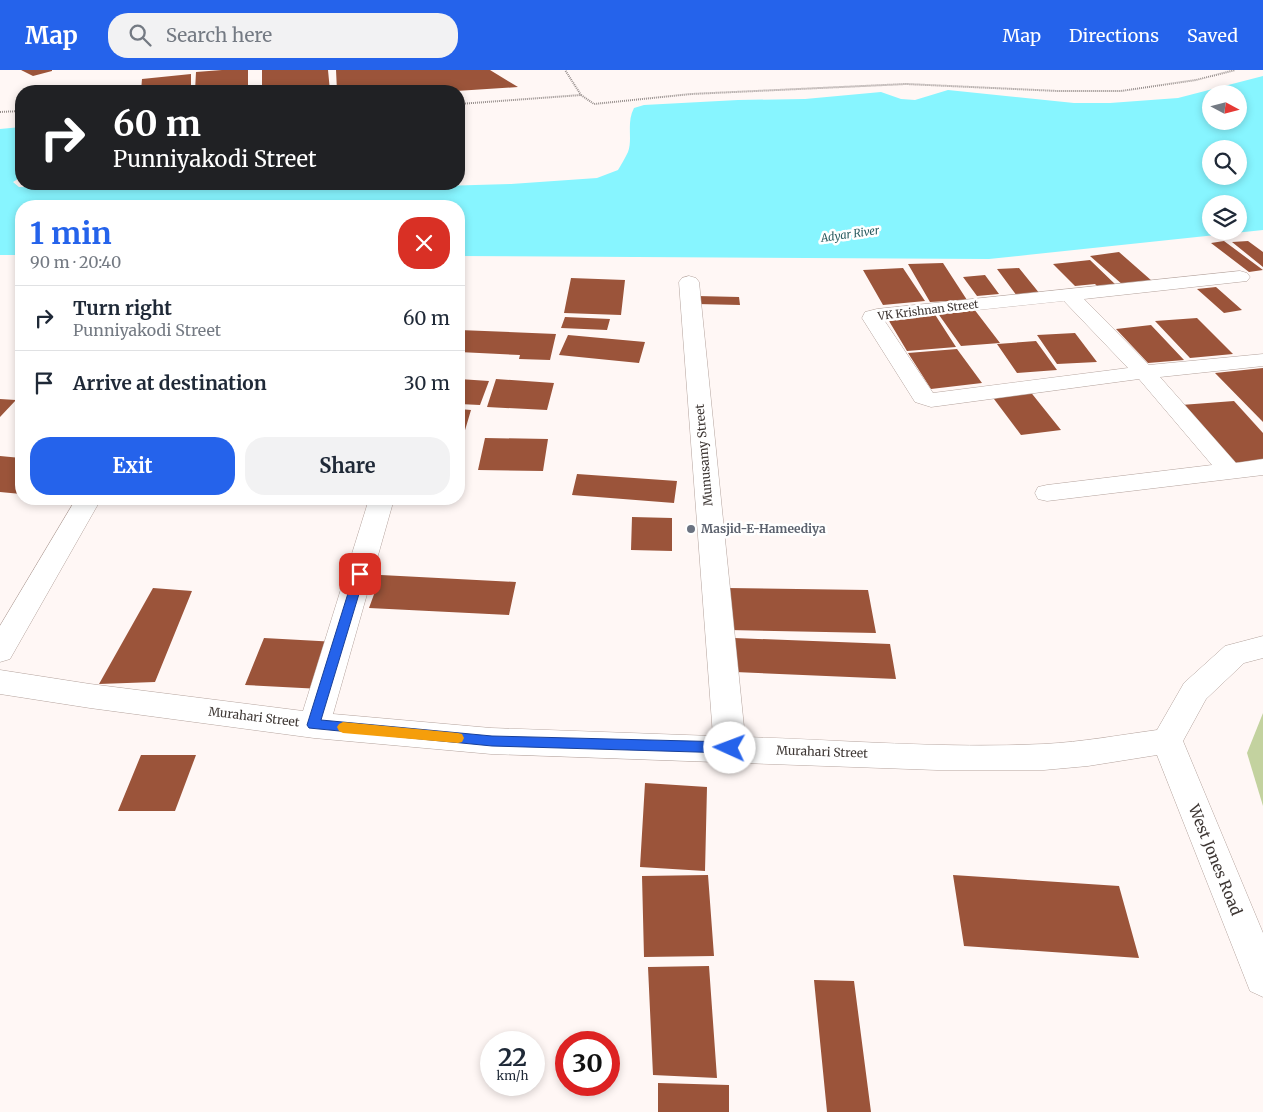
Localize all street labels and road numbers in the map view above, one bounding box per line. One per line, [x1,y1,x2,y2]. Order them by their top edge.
street label: VK Krishnan Street [876,297,980,323]
street label: Munusamy Street [692,403,715,507]
street label: Murahari Street [208,703,301,730]
street label: Murahari Street [776,742,868,761]
street label: West Jones Road [1184,801,1246,918]

